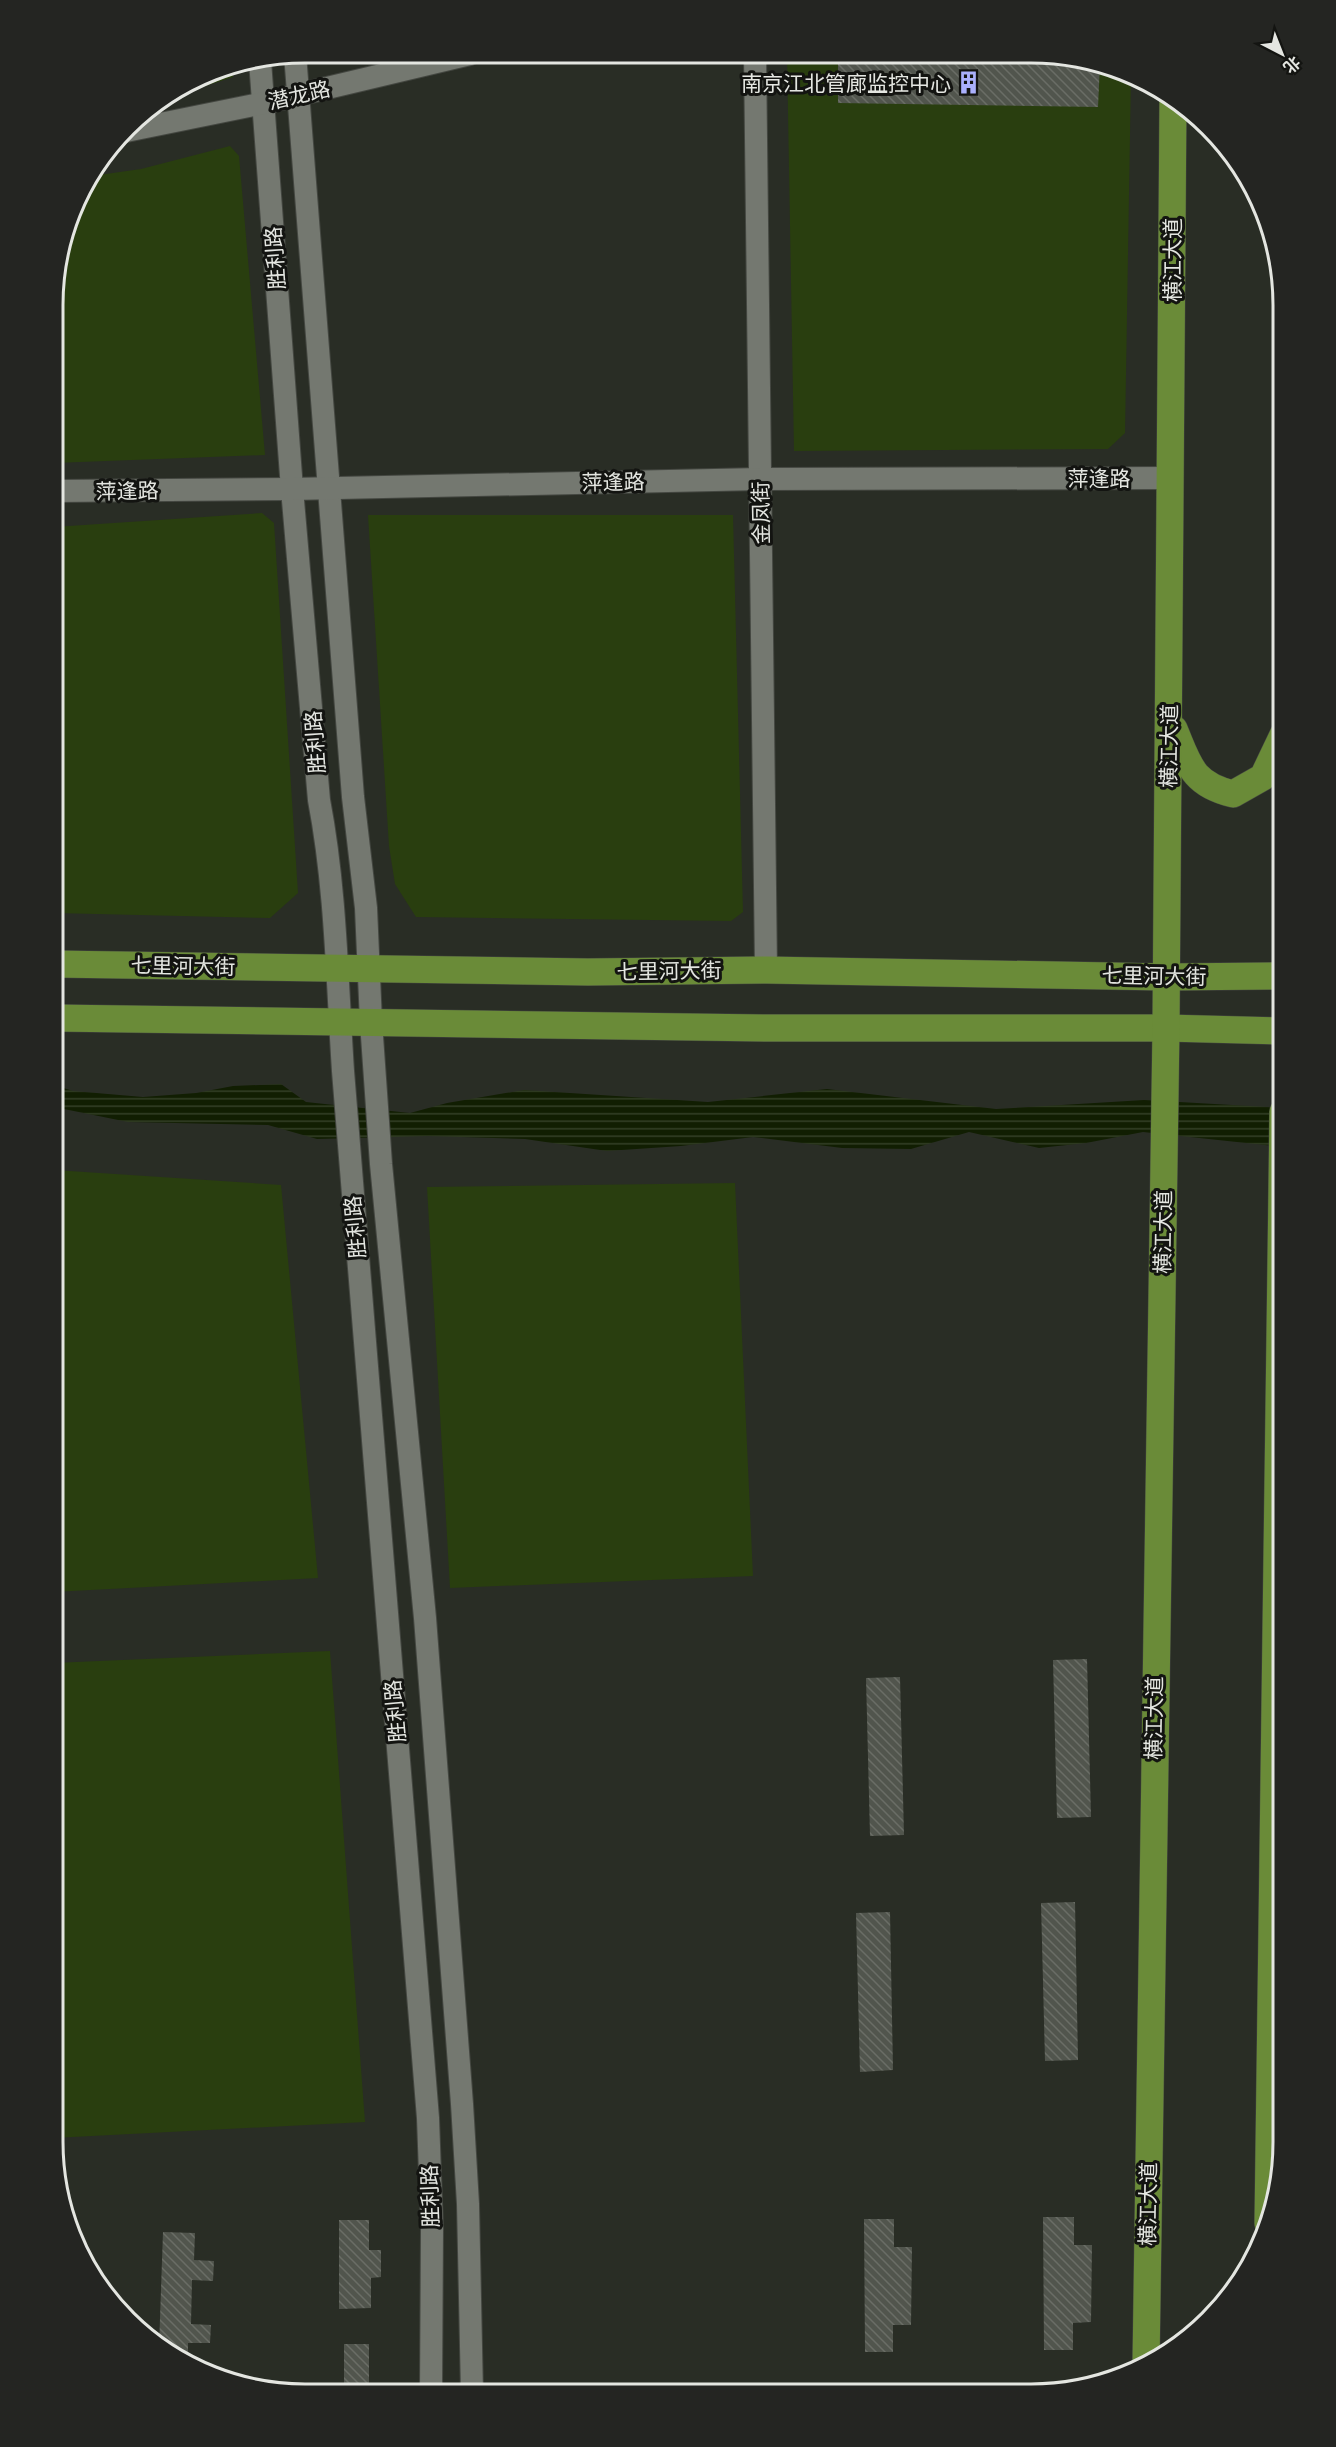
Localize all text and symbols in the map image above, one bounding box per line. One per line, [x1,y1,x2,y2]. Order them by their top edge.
north arrow [1252,24,1312,84]
text: 北 [1279,52,1305,78]
place label: 南京江北管廊监控中心 [741,70,951,97]
building icon: 南京江北管廊监控中心 [956,70,982,96]
street label: 潜龙路 [265,75,333,115]
street label: 横江大道 [1159,218,1186,302]
street label: 胜利路 [259,226,291,290]
street label: 萍逢路 [1068,465,1131,492]
street label: 萍逢路 [581,468,645,496]
street label: 萍逢路 [95,477,159,505]
street label: 金凤街 [747,481,775,545]
street label: 横江大道 [1155,704,1183,788]
street label: 胜利路 [299,710,331,774]
street label: 七里河大街 [130,952,236,980]
street label: 七里河大街 [616,957,722,985]
street label: 七里河大街 [1101,962,1207,990]
street label: 横江大道 [1149,1190,1177,1274]
street label: 胜利路 [339,1194,371,1260]
street label: 横江大道 [1140,1676,1168,1760]
street label: 胜利路 [379,1678,411,1744]
street label: 横江大道 [1134,2162,1162,2246]
street label: 胜利路 [415,2164,445,2228]

